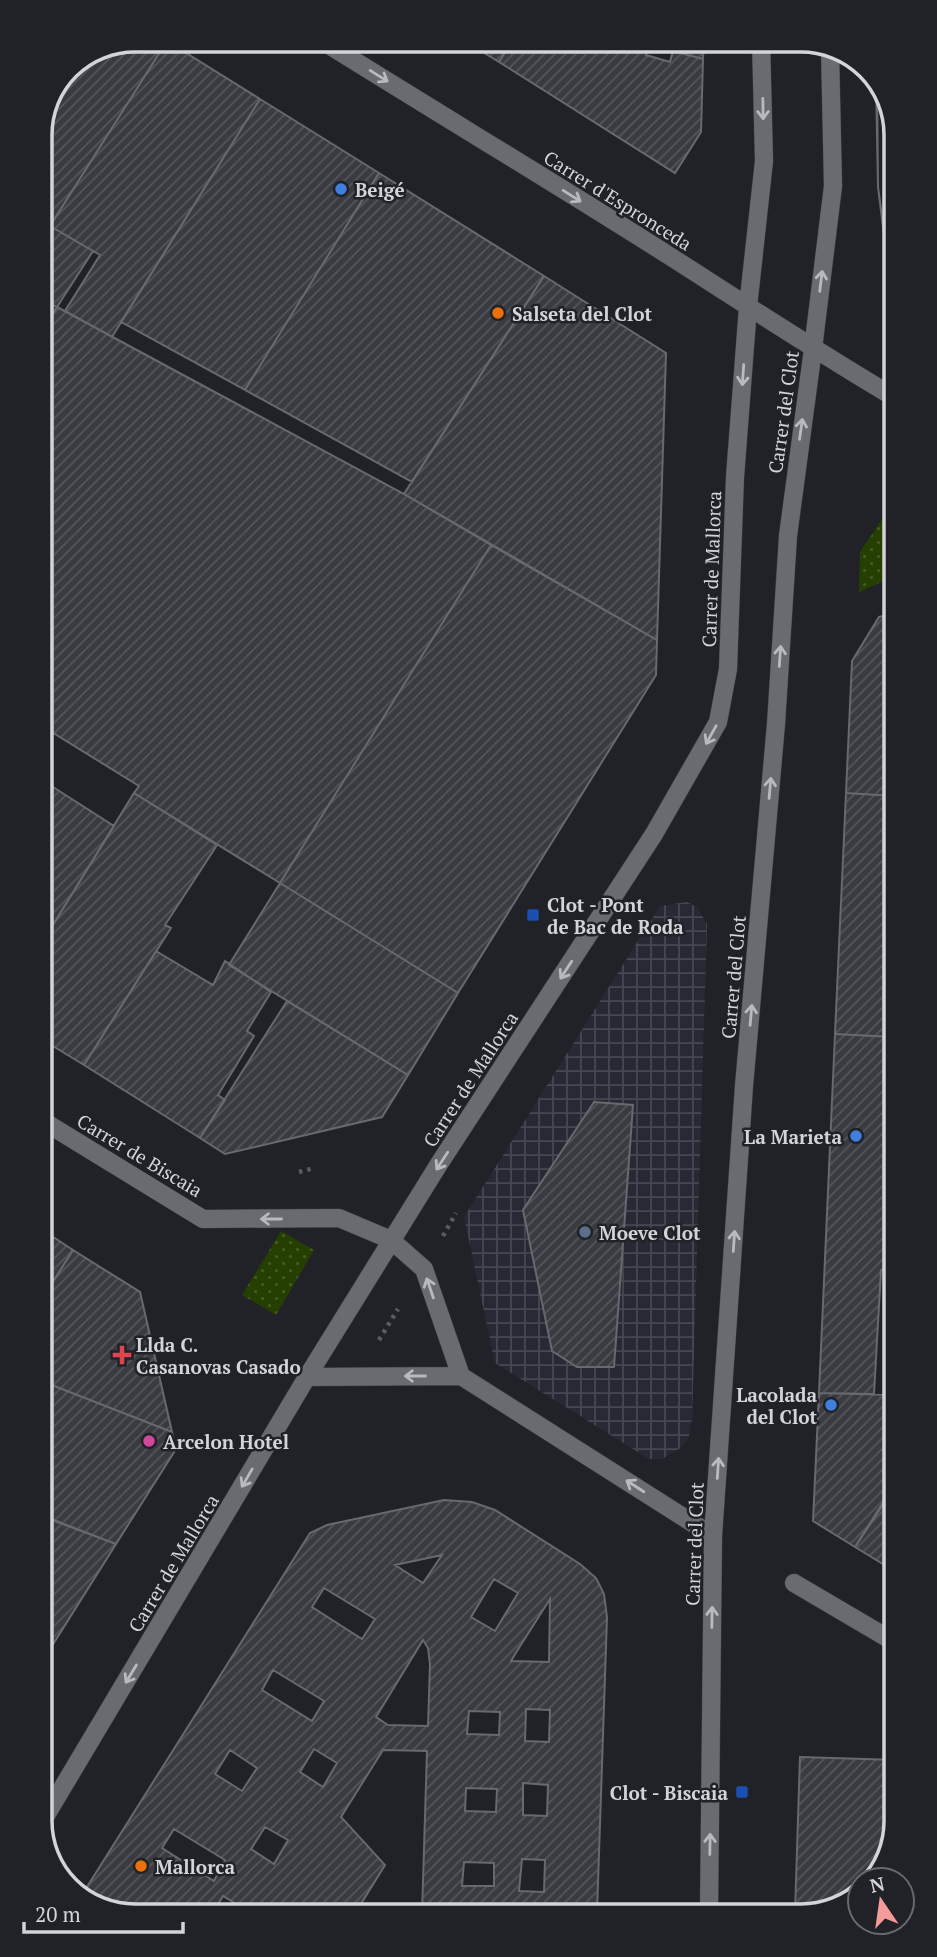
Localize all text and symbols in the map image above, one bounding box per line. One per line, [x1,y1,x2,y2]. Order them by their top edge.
one-way arrow [368,70,388,84]
one-way arrow [756,97,769,120]
street label: Carrer d'Espronceda [539,144,697,256]
place label: Beigé [355,177,405,202]
marker: Beigé [333,181,349,197]
one-way arrow [562,189,582,203]
one-way arrow [815,270,828,293]
place label: Salseta del Clot [512,301,652,326]
marker: Salseta del Clot [490,305,506,321]
street label: Carrer del Clot [762,349,804,475]
one-way arrow [736,364,749,386]
one-way arrow [795,418,808,441]
street label: Carrer de Mallorca [696,490,726,648]
one-way arrow [774,645,787,668]
one-way arrow [704,724,718,744]
one-way arrow [764,777,777,800]
place label: Clot - Pont de Bac de Roda [547,892,684,939]
marker: Clot - Pont de Bac de Roda [525,907,541,923]
street label: Carrer del Clot [715,914,751,1040]
one-way arrow [559,960,574,979]
one-way arrow [745,1004,758,1026]
street label: Carrer de Mallorca [417,1006,523,1151]
street label: Carrer de Biscaia [73,1108,208,1202]
place label: La Marieta [744,1124,842,1149]
marker: La Marieta [848,1128,864,1144]
one-way arrow [434,1150,448,1170]
one-way arrow [260,1212,283,1226]
place label: Moeve Clot [599,1220,701,1245]
marker: Moeve Clot [577,1224,593,1240]
one-way arrow [727,1230,740,1253]
one-way arrow [423,1278,435,1300]
place label: Llda C. Casanovas Casado [136,1332,301,1379]
marker: Llda C. Casanovas Casado [114,1347,130,1363]
one-way arrow [404,1369,427,1383]
place label: Lacolada del Clot [736,1382,817,1429]
marker: Lacolada del Clot [823,1397,839,1413]
place label: Arcelon Hotel [163,1429,289,1454]
marker: Arcelon Hotel [141,1433,157,1449]
one-way arrow [712,1458,725,1480]
one-way arrow [240,1468,254,1488]
one-way arrow [626,1479,645,1494]
street label: Carrer del Clot [679,1482,709,1606]
street label: Carrer de Mallorca [122,1489,224,1636]
one-way arrow [705,1605,719,1628]
one-way arrow [124,1663,138,1683]
place label: Clot - Biscaia [610,1780,728,1805]
marker: Clot - Biscaia [734,1784,750,1800]
one-way arrow [704,1833,717,1856]
place label: Mallorca [155,1854,236,1879]
marker: Mallorca [133,1858,149,1874]
north arrow [846,1866,916,1936]
text: N [867,1870,887,1898]
scale bar [24,1890,184,1934]
text: 20 m [35,1900,81,1928]

